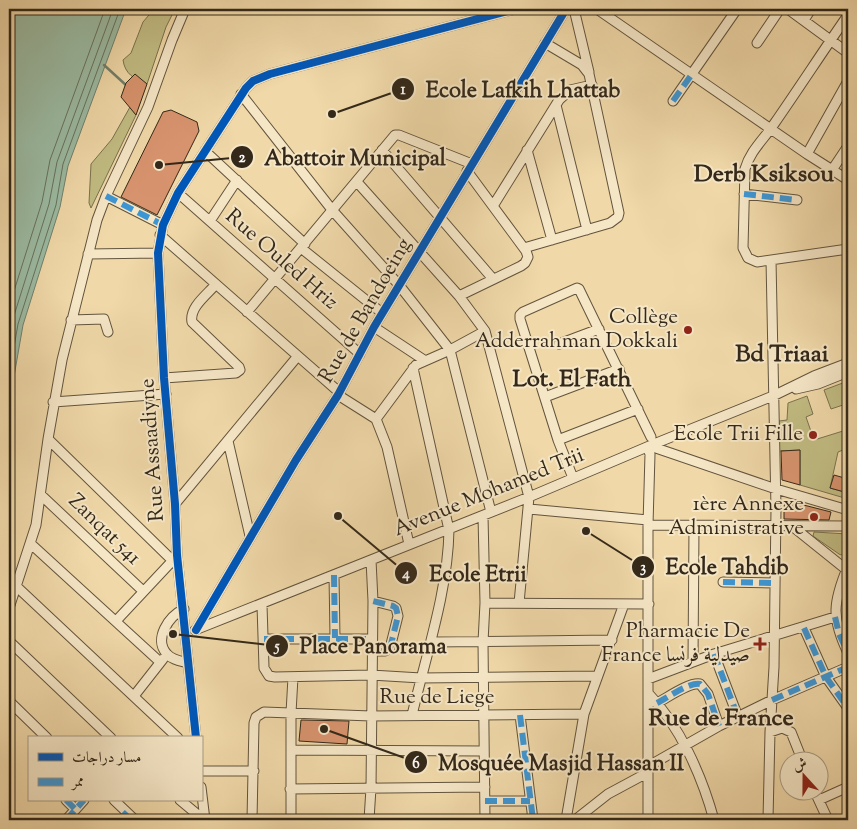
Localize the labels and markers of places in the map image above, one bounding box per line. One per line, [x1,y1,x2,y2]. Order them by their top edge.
callout: Ecole Lafkih Lhattab [391,70,631,107]
callout: Abattoir Municipal [229,138,456,175]
place label: Collège Adderrahman Dokkali [475,303,678,357]
marker: Collège Adderrahman Dokkali [682,324,694,336]
place label: Ecole Trii Fille [674,420,803,450]
marker: Ecole Trii Fille [807,429,819,441]
place label: 1ère Annexe Administrative [668,490,804,544]
marker: 1ère Annexe Administrative [808,511,820,523]
callout: Ecole Tahdib [630,548,798,585]
callout: Ecole Etrii [394,554,536,591]
place label: Pharmacie De France صيدلية فرنسا [601,617,750,671]
callout: Place Panorama [265,627,457,664]
marker: Pharmacie De France صيدلية فرنسا [754,638,766,650]
callout: Mosquée Masjid Hassan II [403,744,694,781]

